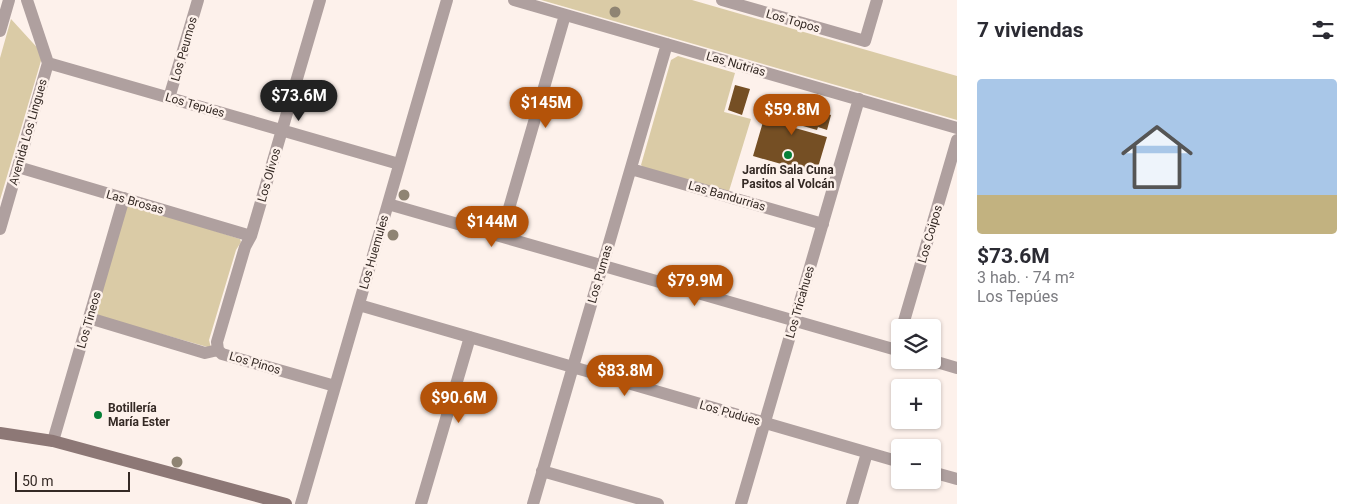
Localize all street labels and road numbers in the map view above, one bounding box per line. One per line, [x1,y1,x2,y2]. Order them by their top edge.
street label: Los Topos [764,7,822,35]
street label: Los Peumos [168,15,200,83]
street label: Las Nutrias [705,49,767,79]
street label: Avenida Los Lingues [6,77,50,187]
street label: Los Tepúes [164,90,226,120]
street label: Los Olivos [255,146,283,204]
street label: Las Bandurrias [687,178,767,214]
street label: Las Brosas [105,187,165,217]
street label: Los Coipos [915,203,945,265]
street label: Los Huemules [357,213,391,291]
street label: Los Pumas [585,243,615,305]
street label: Los Tricahues [783,264,817,340]
street label: Los Tineos [74,290,104,350]
street label: Los Pinos [228,349,282,377]
street label: Los Pudúes [698,398,762,428]

